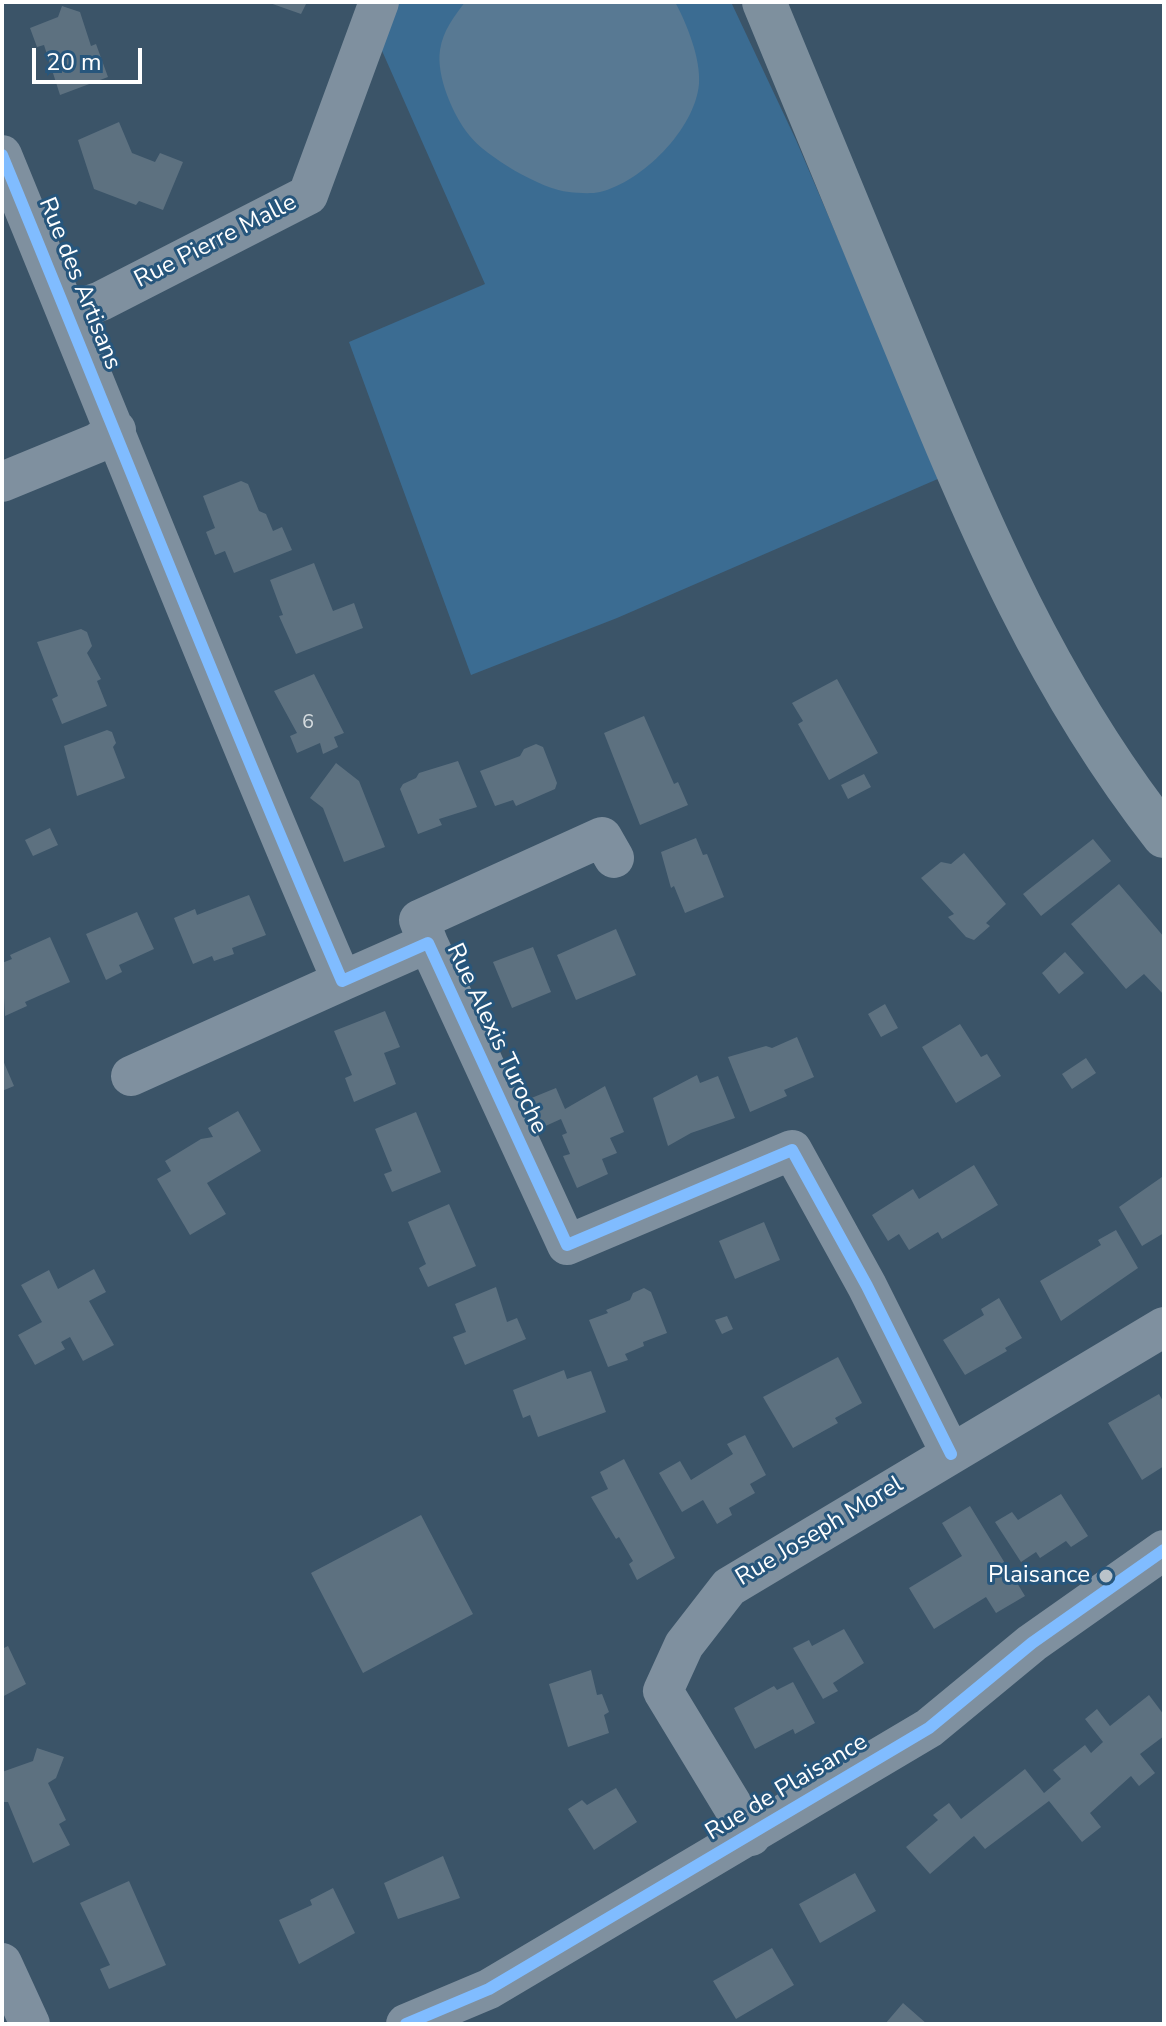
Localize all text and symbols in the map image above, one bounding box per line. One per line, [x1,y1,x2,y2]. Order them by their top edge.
scale bar [36,32,146,82]
text: 20 m [46,46,102,78]
street label: Rue Pierre Malle [130,189,302,295]
street label: Rue des Artisans [31,194,127,374]
house number: 6 [302,711,314,735]
street label: Rue Alexis Turoche [439,939,553,1139]
street label: Rue Joseph Morel [731,1471,909,1593]
place label: Plaisance [988,1562,1090,1590]
marker: Plaisance [1097,1567,1115,1585]
street label: Rue de Plaisance [701,1728,873,1848]

